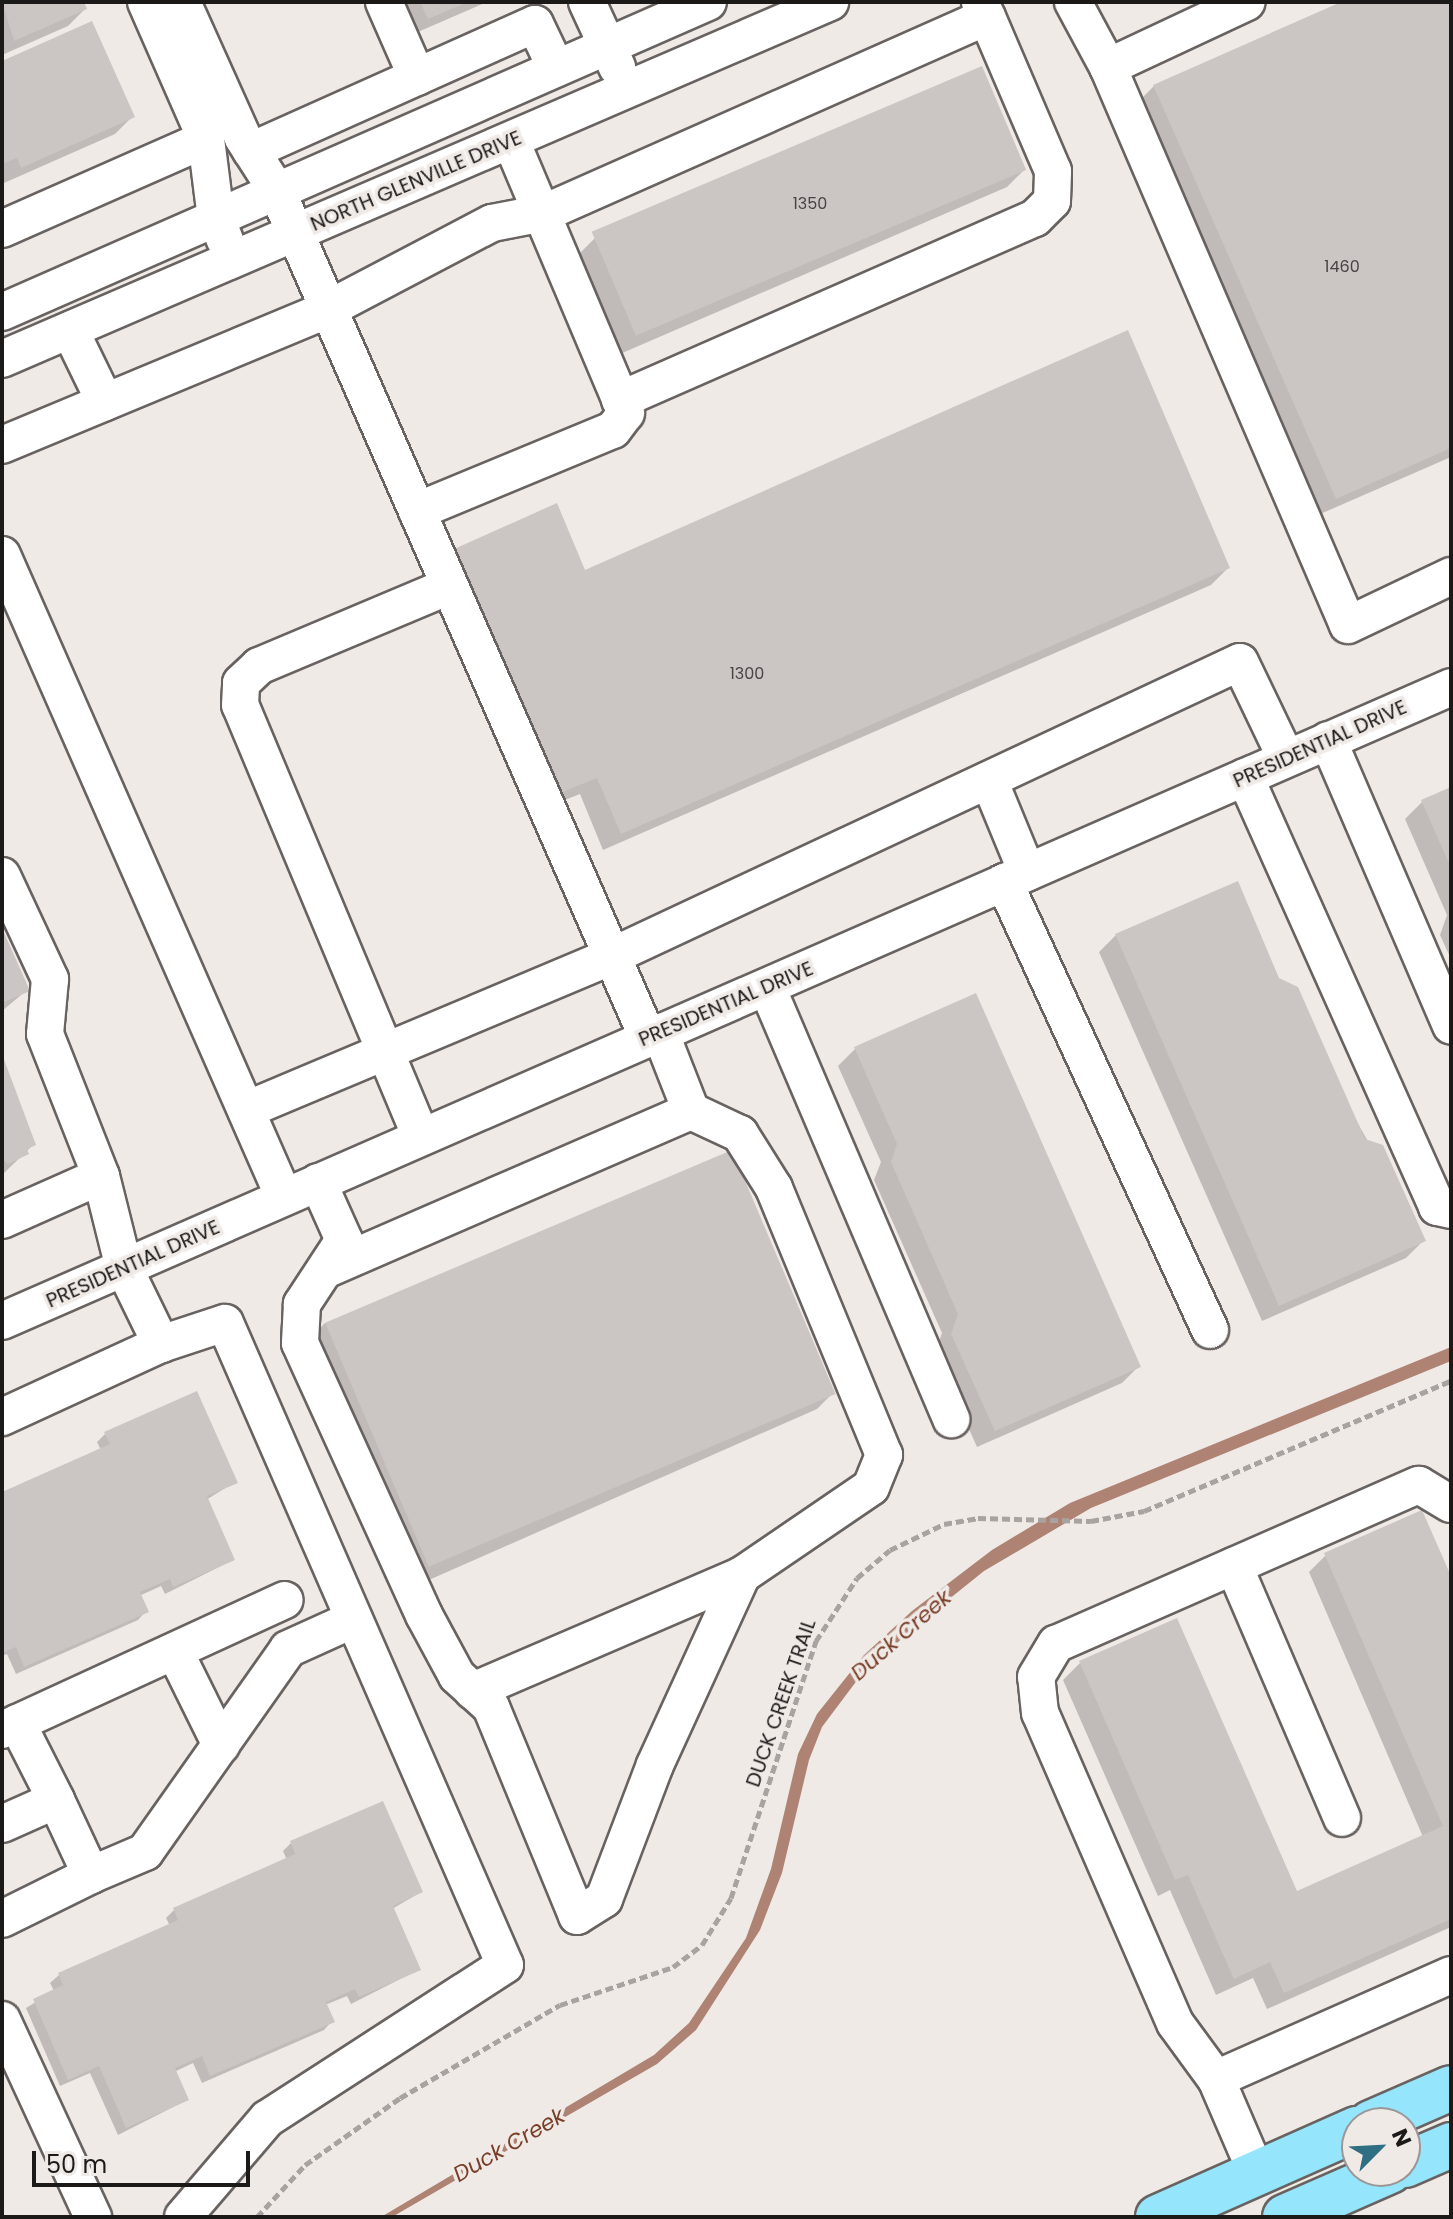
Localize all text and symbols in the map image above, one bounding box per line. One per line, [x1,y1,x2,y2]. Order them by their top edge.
street label: NORTH GLENVILLE DRIVE [307,126,525,236]
house number: 1350 [793,194,827,214]
house number: 1460 [1324,257,1360,277]
house number: 1300 [730,664,764,684]
street label: PRESIDENTIAL DRIVE [1230,695,1410,793]
street label: PRESIDENTIAL DRIVE [635,956,817,1052]
street label: PRESIDENTIAL DRIVE [43,1215,223,1313]
water label: Duck Creek [845,1584,957,1686]
street label: DUCK CREEK TRAIL [741,1616,821,1790]
water label: Duck Creek [448,2102,570,2188]
north arrow [1341,2107,1421,2187]
text: N [1384,2124,1419,2152]
scale bar [36,2135,254,2185]
text: 50 m [46,2148,107,2181]

